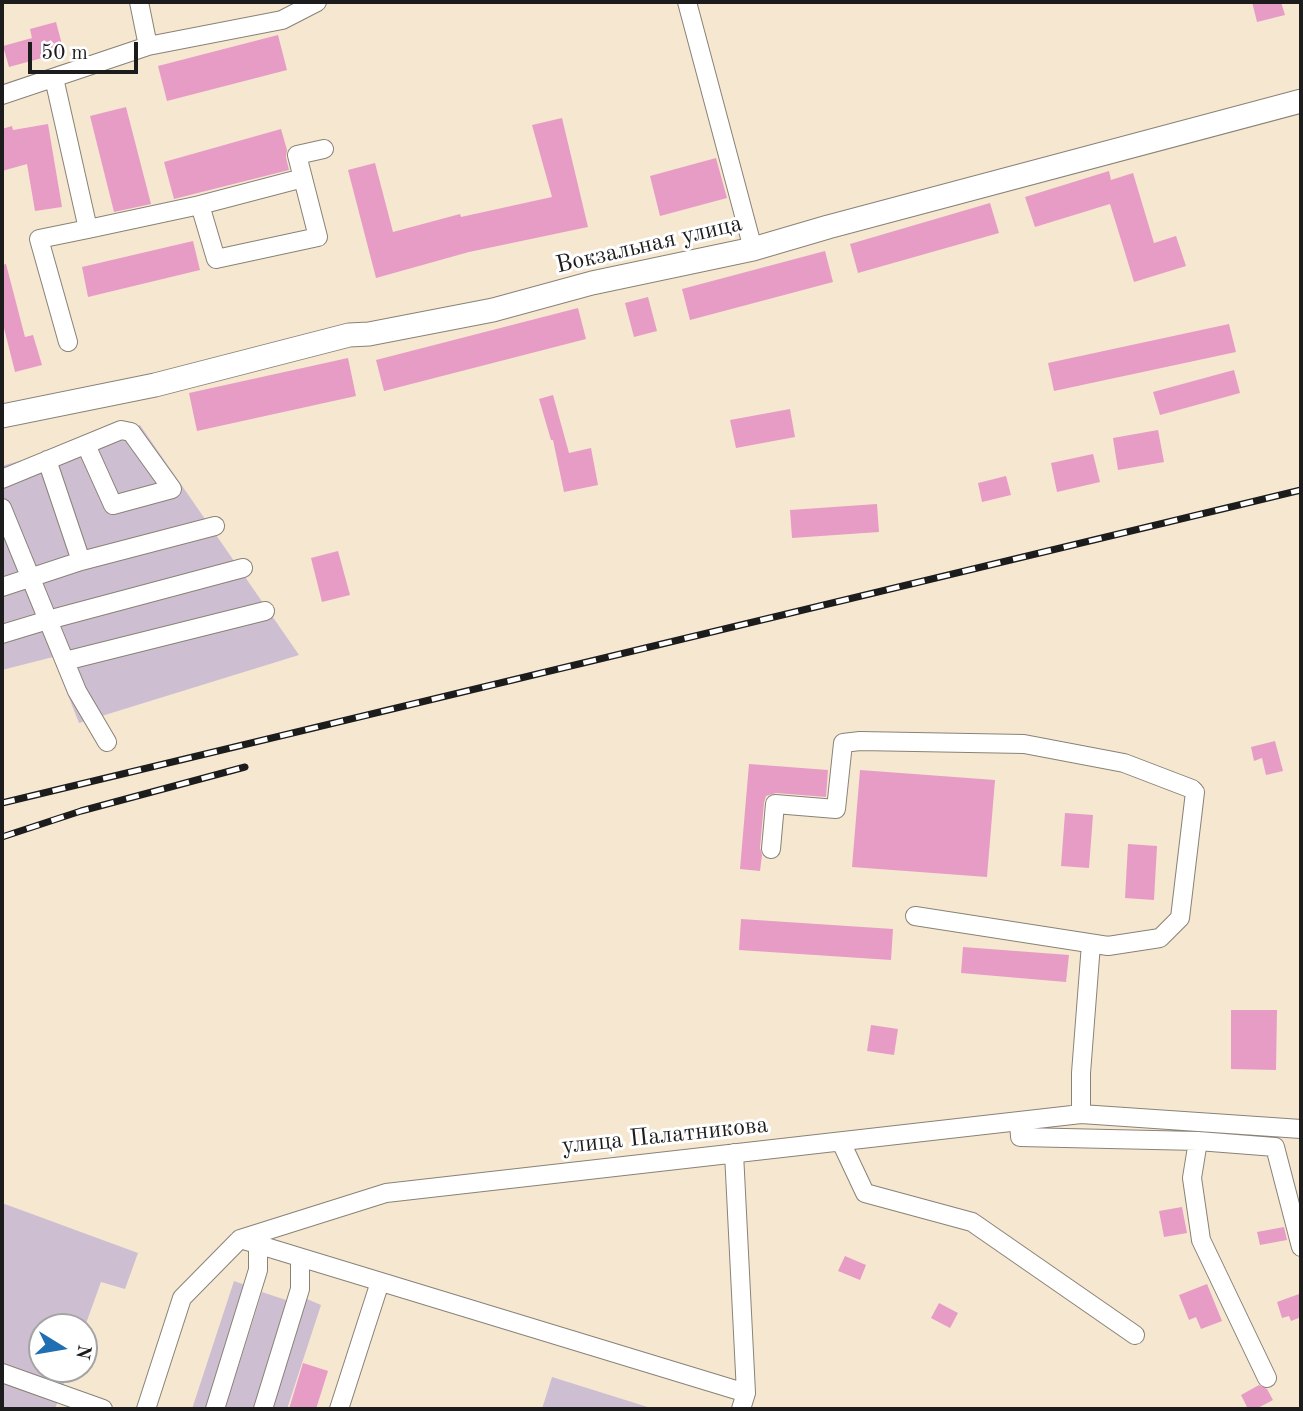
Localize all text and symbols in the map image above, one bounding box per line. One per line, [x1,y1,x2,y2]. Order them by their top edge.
scale bar [32,28,142,72]
text: 50 m [41,43,88,64]
street label: Вокзальная улица [553,210,745,280]
street label: улица Палатникова [560,1111,770,1161]
north arrow [28,1313,98,1383]
text: N [71,1343,93,1361]

